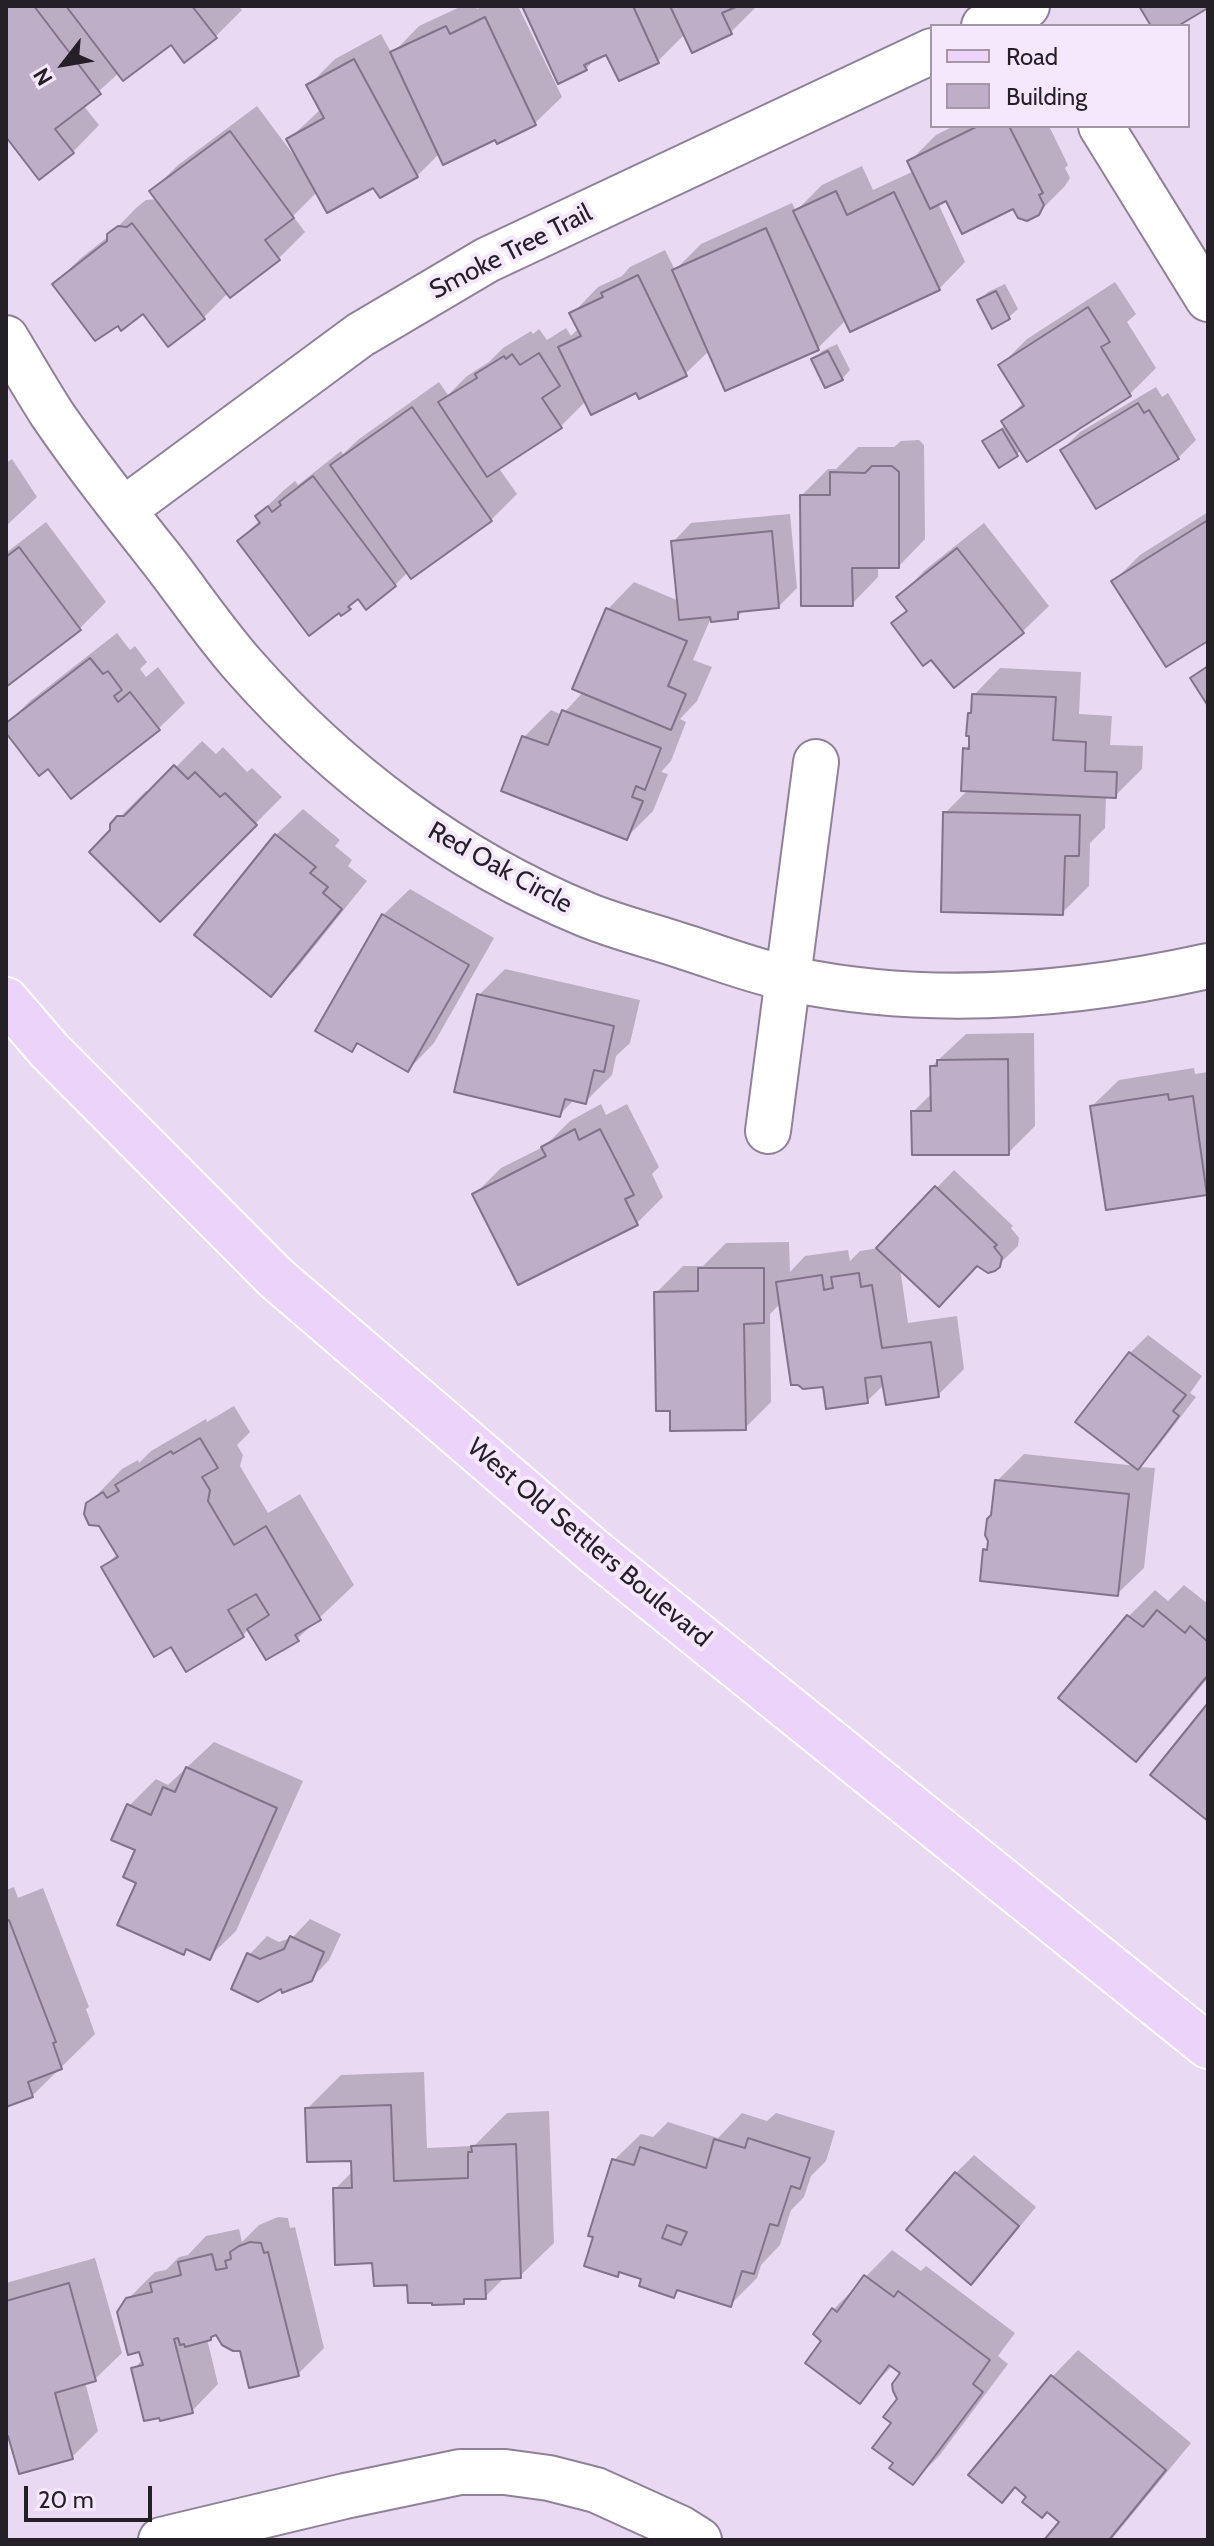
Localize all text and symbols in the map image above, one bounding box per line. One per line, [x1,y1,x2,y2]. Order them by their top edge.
north arrow [24,24,104,104]
legend [930,24,1190,128]
text: Road [1006,42,1058,71]
text: N [27,63,59,90]
text: Building [1006,82,1087,111]
street label: Smoke Tree Trail [425,198,597,306]
street label: Red Oak Circle [423,816,577,920]
street label: West Old Settlers Boulevard [461,1432,717,1654]
scale bar [28,2470,156,2520]
text: 20 m [38,2485,94,2514]

